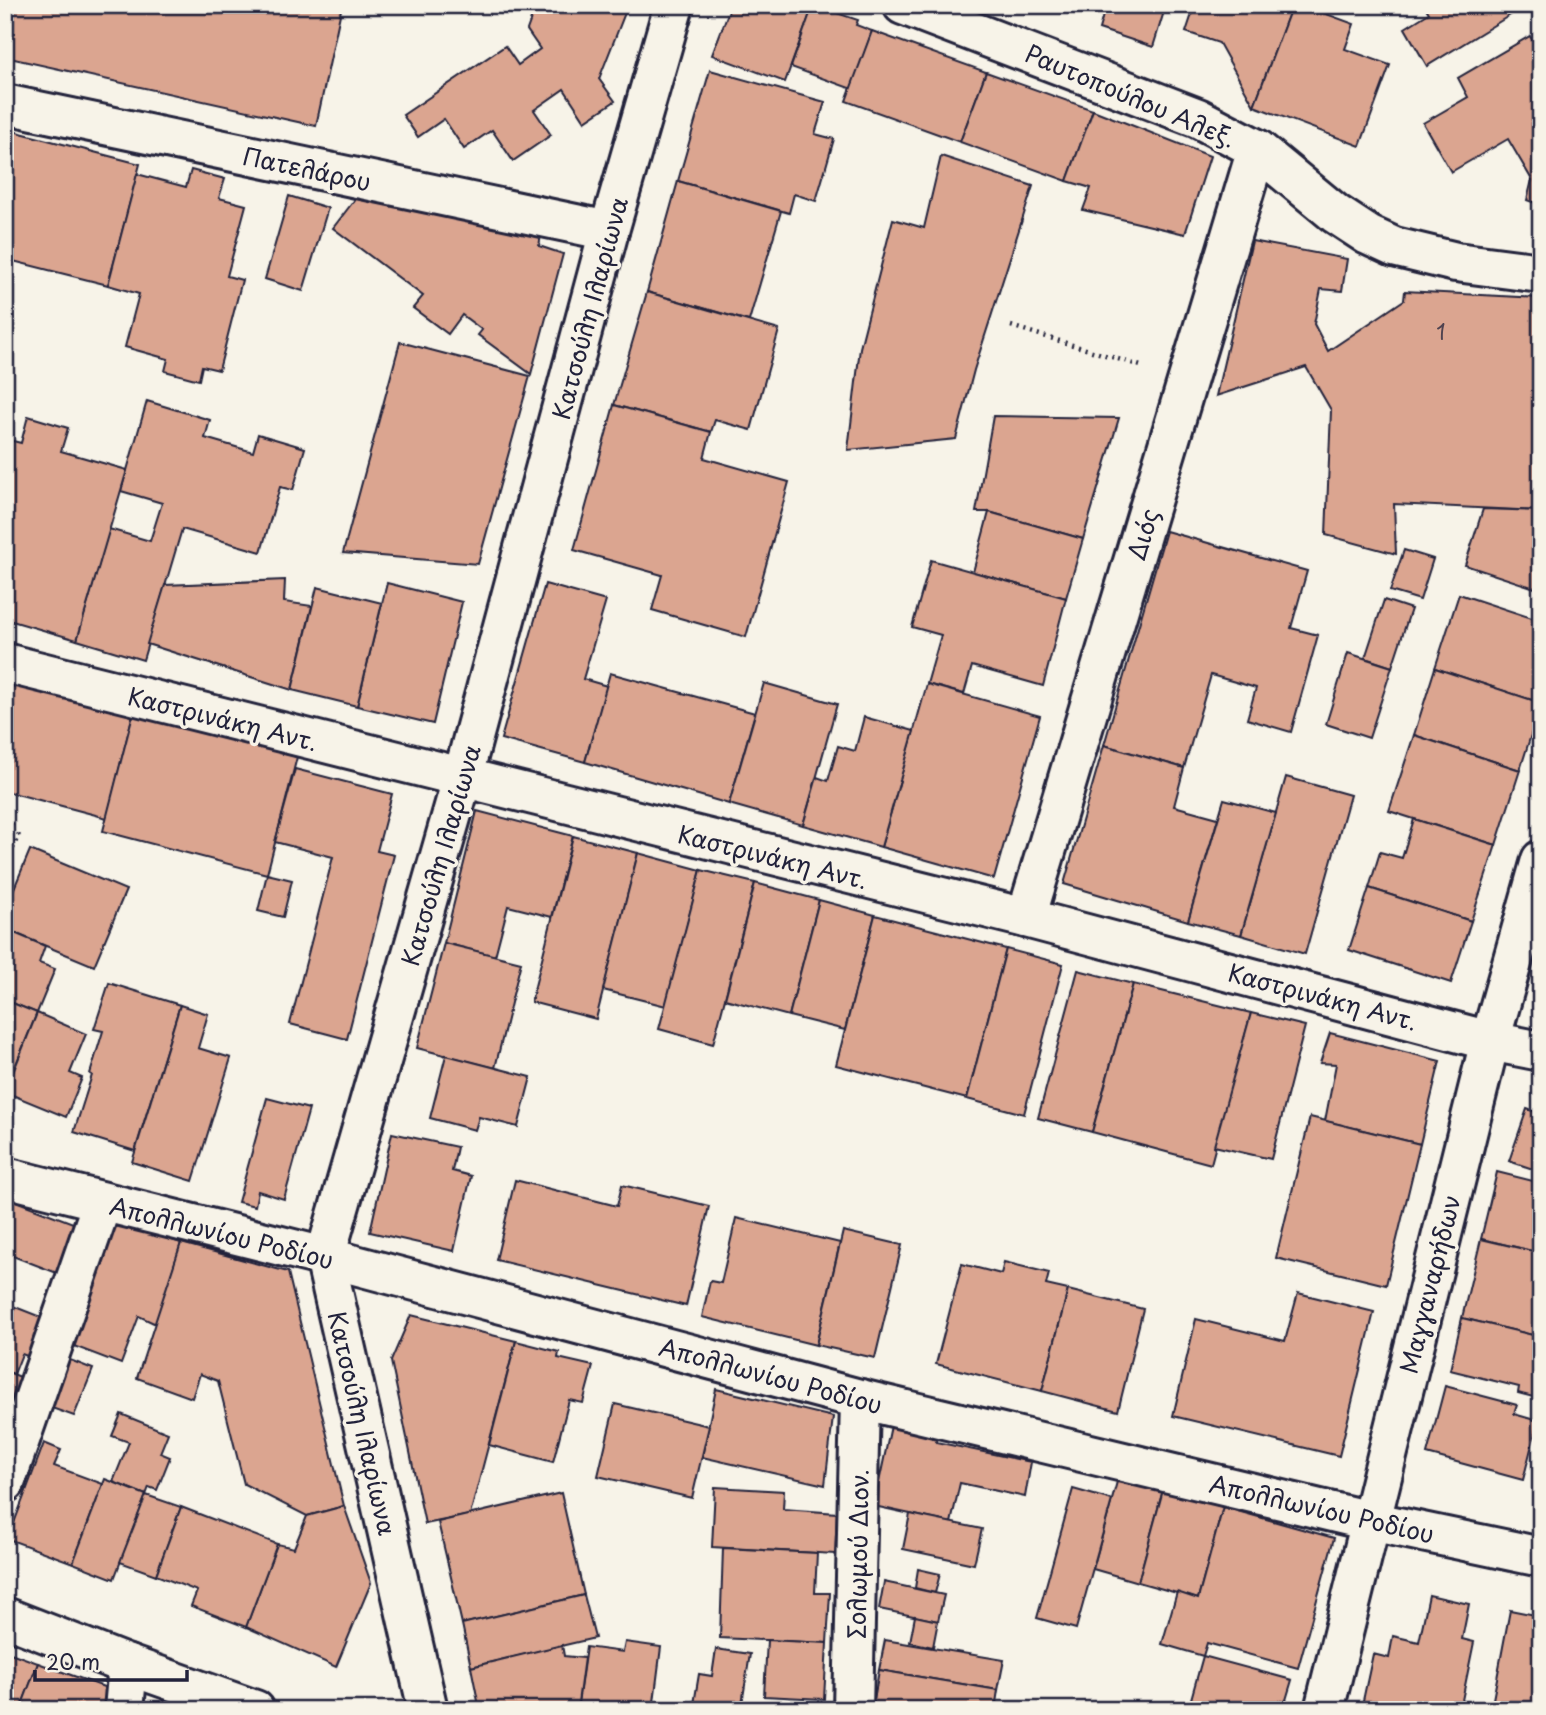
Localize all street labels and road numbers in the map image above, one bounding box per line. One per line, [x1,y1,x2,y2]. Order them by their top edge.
street label: Ραυτοπούλου Αλεξ. [1020,34,1242,156]
street label: Πατελάρου [239,137,375,199]
street label: Κατσούλη Ιλαρίωνα [542,193,636,423]
street label: Διός [1117,504,1167,564]
street label: Καστρινάκη Αντ. [124,677,322,759]
street label: Κατσούλη Ιλαρίωνα [391,740,489,970]
street label: Καστρινάκη Αντ. [674,815,872,897]
street label: Καστρινάκη Αντ. [1224,953,1422,1039]
street label: Απολλωνίου Ροδίου [106,1187,338,1277]
street label: Μαγγαναρήδων [1389,1191,1469,1377]
street label: Κατσούλη Ιλαρίωνα [320,1307,406,1539]
street label: Απολλωνίου Ροδίου [656,1328,886,1422]
street label: Απολλωνίου Ροδίου [1206,1465,1438,1551]
street label: Σολωμού Διον. [838,1469,876,1639]

